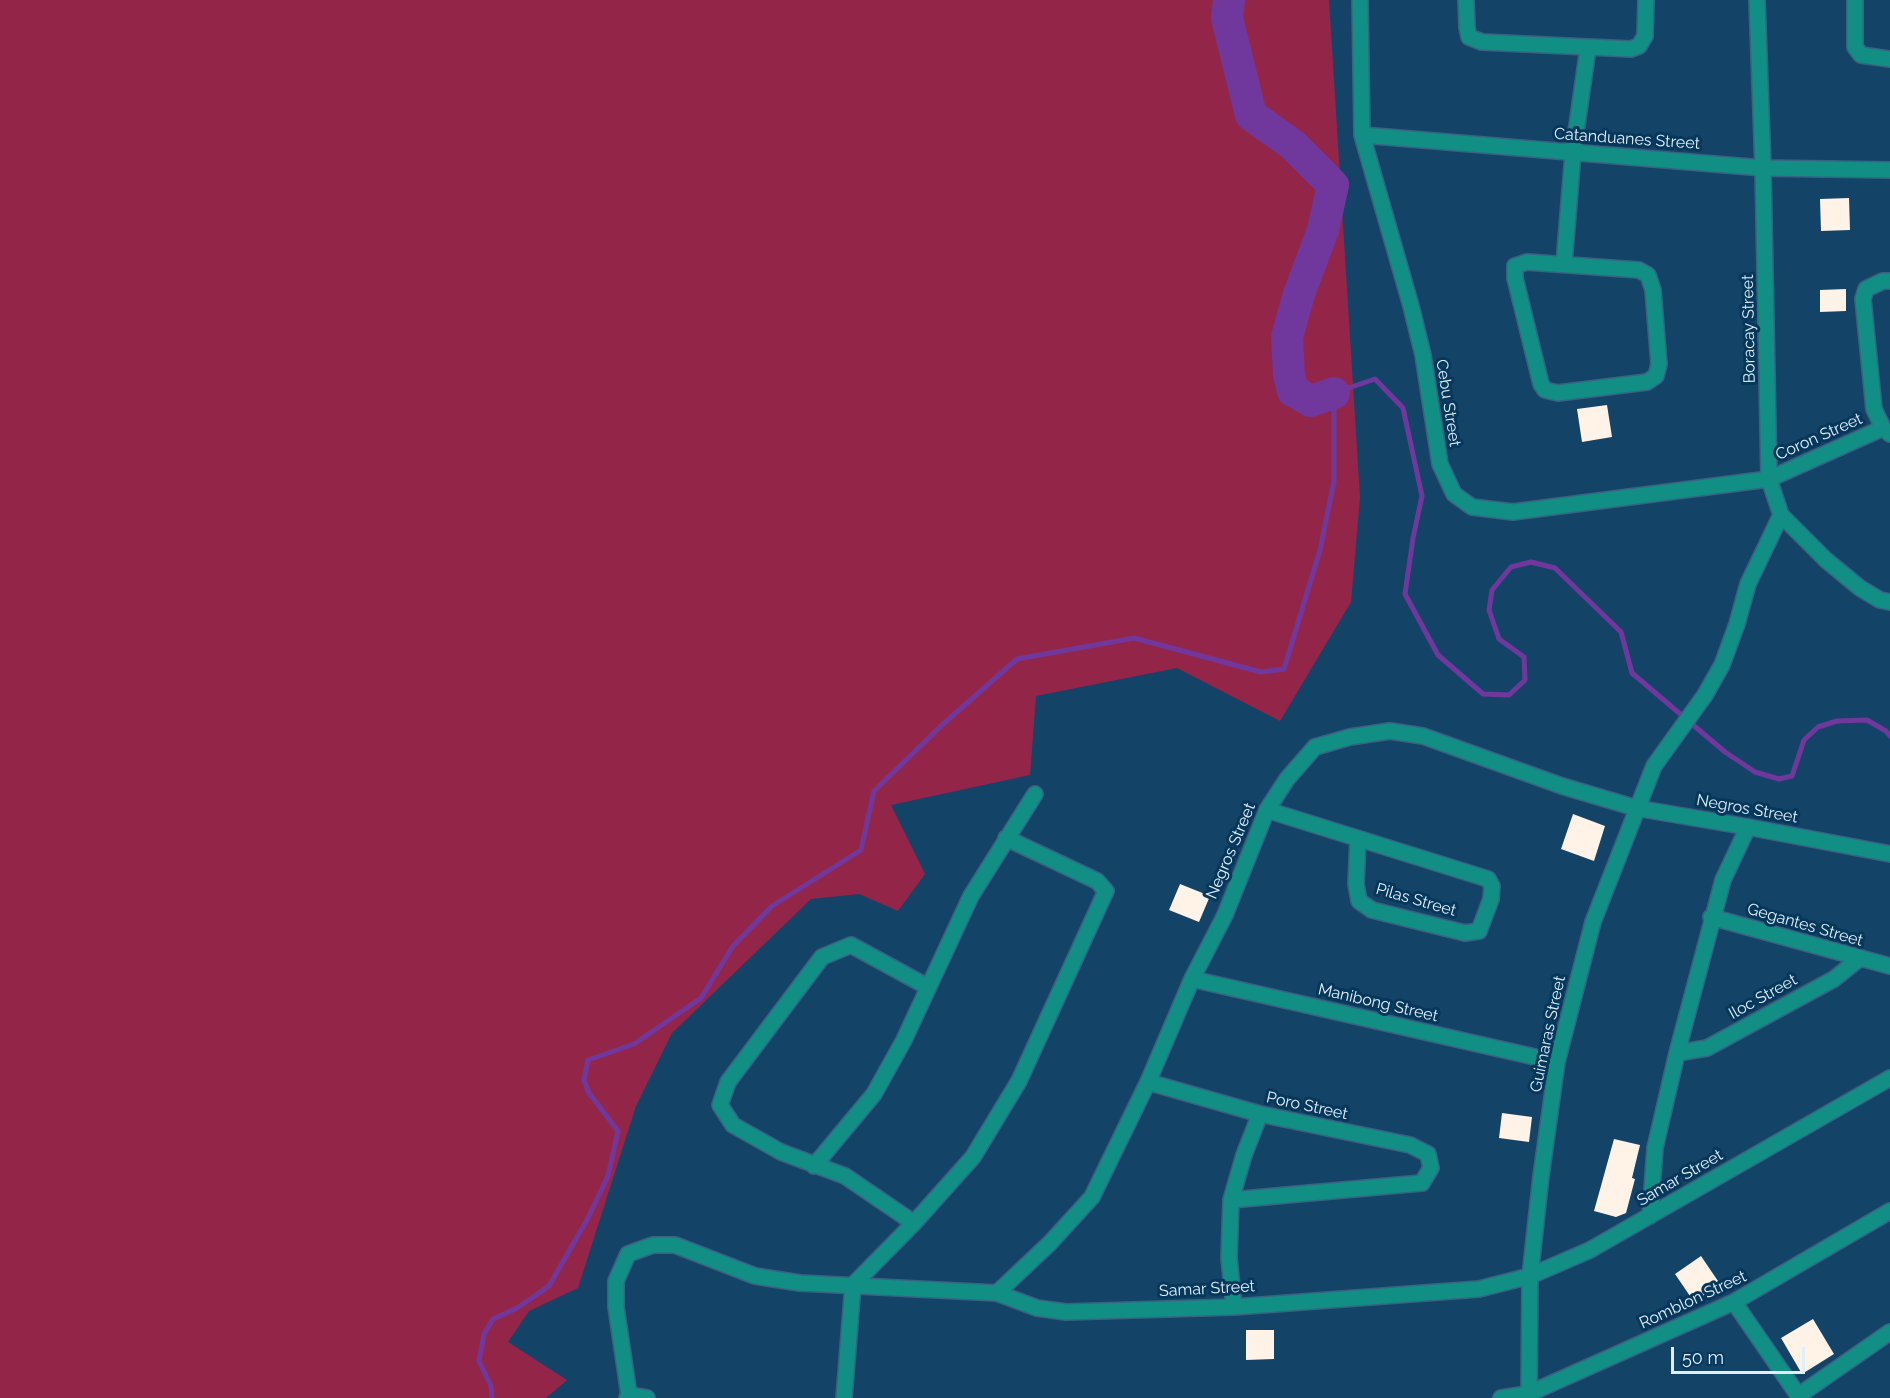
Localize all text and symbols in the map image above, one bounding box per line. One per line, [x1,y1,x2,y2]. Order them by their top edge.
street label: Catanduanes Street [1553,124,1701,154]
street label: Boracay Street [1738,274,1760,384]
street label: Cebu Street [1432,358,1464,448]
street label: Coron Street [1773,409,1865,465]
street label: Negros Street [1695,791,1799,827]
street label: Negros Street [1202,800,1260,902]
street label: Pilas Street [1374,879,1458,921]
street label: Gegantes Street [1745,899,1865,951]
street label: Iloc Street [1726,970,1800,1024]
street label: Guimaras Street [1526,974,1570,1094]
street label: Manibong Street [1316,980,1440,1026]
street label: Poro Street [1265,1088,1349,1124]
street label: Samar Street [1634,1146,1726,1210]
street label: Romblon Street [1636,1267,1750,1333]
street label: Samar Street [1159,1277,1255,1301]
scale bar [1674,1335,1808,1373]
text: 50 m [1682,1347,1724,1368]

